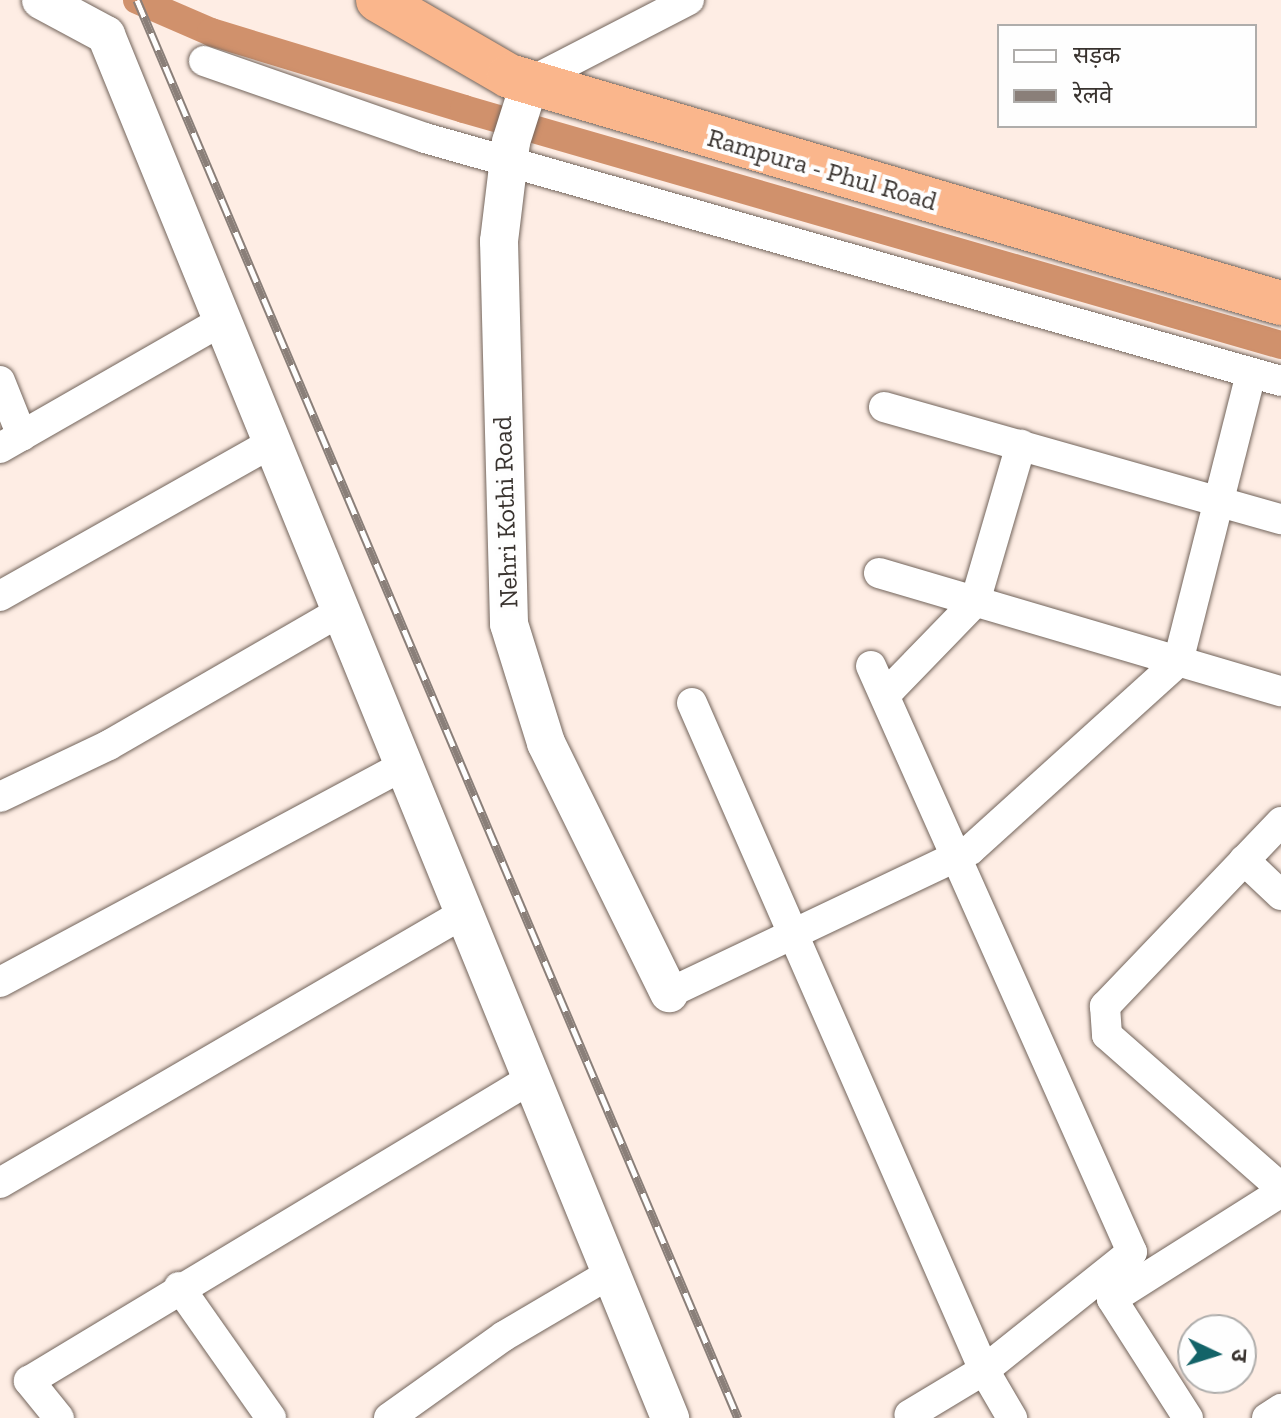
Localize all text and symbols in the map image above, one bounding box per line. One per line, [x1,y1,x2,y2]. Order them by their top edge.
legend [997,24,1257,128]
text: सड़क [1073,40,1121,69]
text: रेलवे [1073,80,1112,109]
street label: Rampura - Phul Road [704,122,940,218]
street label: Nehri Kothi Road [487,415,525,609]
north arrow [1177,1314,1257,1394]
text: उ [1226,1348,1253,1363]

